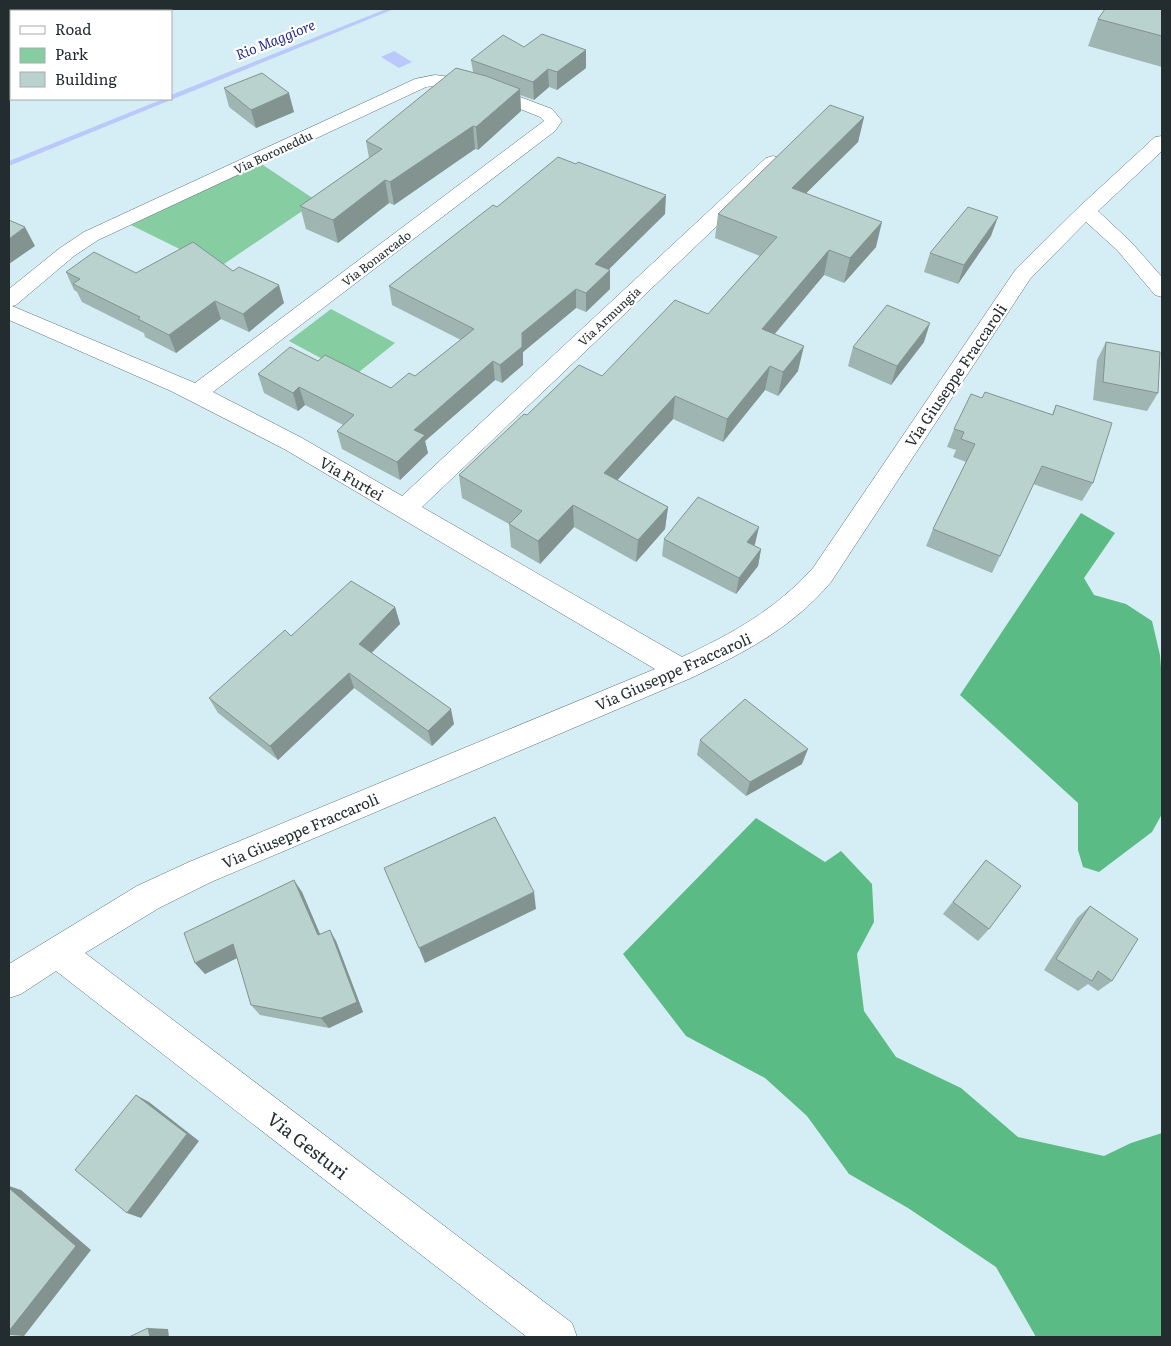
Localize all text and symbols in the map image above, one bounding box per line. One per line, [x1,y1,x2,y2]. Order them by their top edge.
legend [10,10,172,100]
water label: Rio Maggiore [232,14,318,64]
text: Road [55,17,91,40]
text: Park [55,42,89,65]
text: Building [55,67,117,90]
street label: Via Boroneddu [231,126,316,178]
street label: Via Bonarcado [337,226,415,290]
street label: Via Armungia [574,282,645,350]
street label: Via Giuseppe Fraccaroli [898,299,1012,451]
street label: Via Furtei [315,450,389,506]
street label: Via Giuseppe Fraccaroli [591,626,755,716]
street label: Via Giuseppe Fraccaroli [218,786,382,874]
street label: Via Gesturi [262,1105,354,1185]

